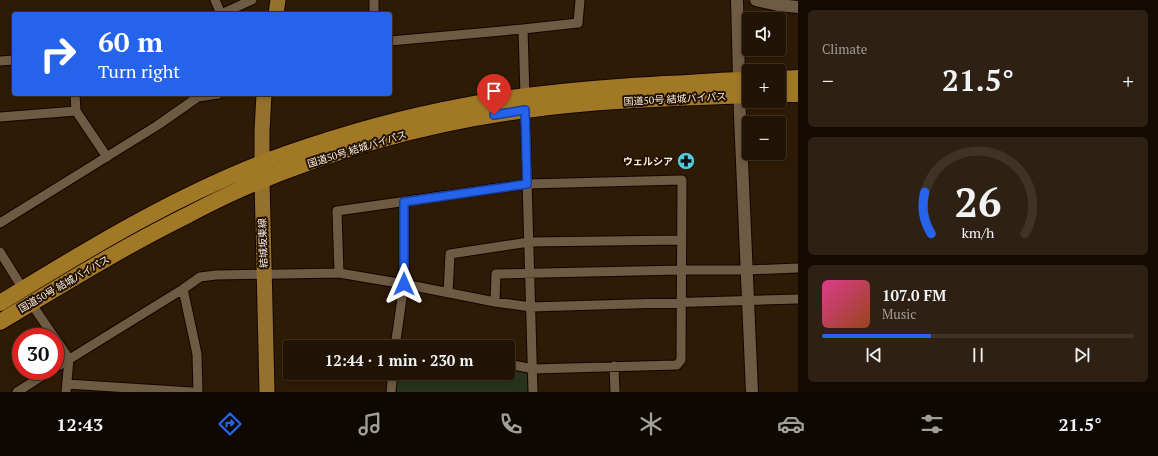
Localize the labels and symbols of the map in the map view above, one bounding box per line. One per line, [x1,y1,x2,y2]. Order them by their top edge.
pin [477,74,511,115]
street label: 国道50号 結城バイパス [623,90,727,108]
street label: 国道50号 結城バイパス [306,128,408,170]
pharmacy icon: ウェルシア [676,151,696,171]
place label: ウェルシア [623,155,673,168]
street label: 結城坂東線 [256,218,270,268]
street label: 国道50号 結城バイパス [16,253,112,315]
position arrow [383,263,425,305]
speed limit sign: 30 [12,328,64,380]

